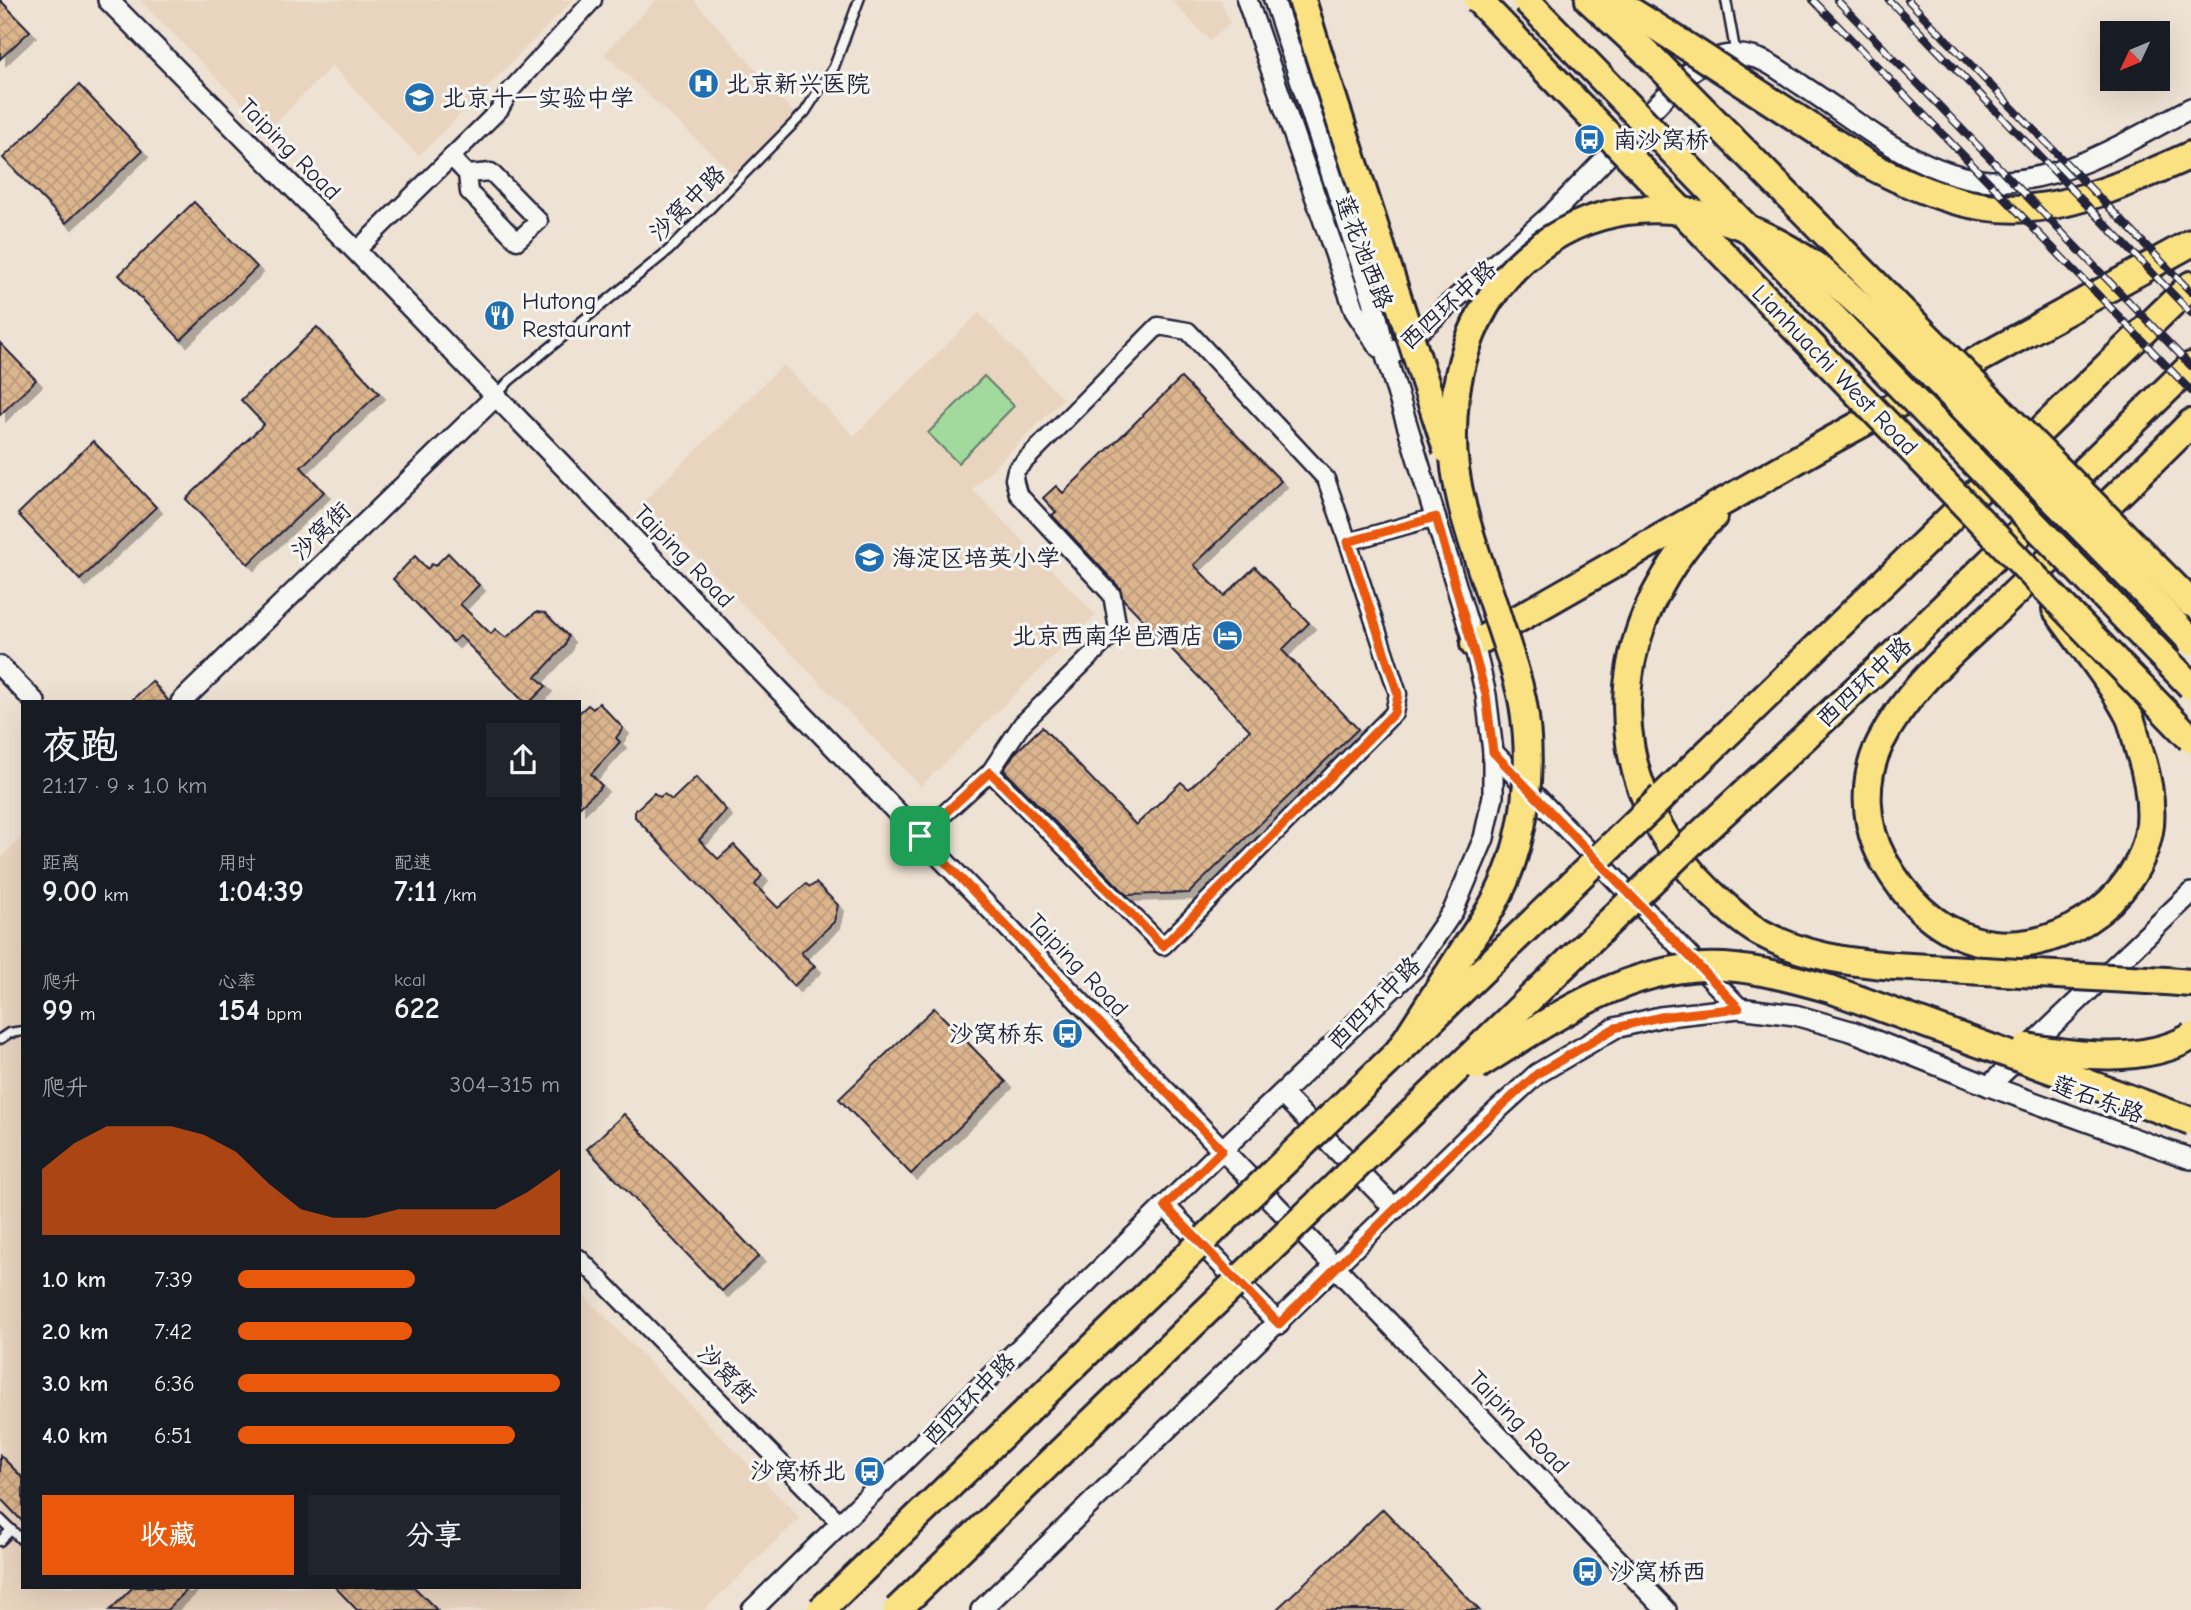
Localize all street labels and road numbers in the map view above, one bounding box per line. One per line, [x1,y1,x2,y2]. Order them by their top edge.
street label: Taiping Road [233,92,347,206]
street label: 沙窝中路 [643,159,731,247]
street label: 莲花池西路 [1329,191,1399,313]
street label: 西四环中路 [1394,254,1502,356]
street label: Lianhuachi West Road [1746,279,1924,461]
street label: 沙窝街 [285,496,357,566]
street label: Taiping Road [628,499,740,613]
street label: 西四环中路 [1811,631,1917,733]
street label: Taiping Road [1022,908,1134,1022]
street label: 西四环中路 [1322,951,1426,1055]
street label: 莲石东路 [2048,1069,2148,1129]
street label: 沙窝街 [692,1339,762,1409]
street label: 西四环中路 [917,1347,1021,1451]
street label: Taiping Road [1463,1365,1575,1479]

